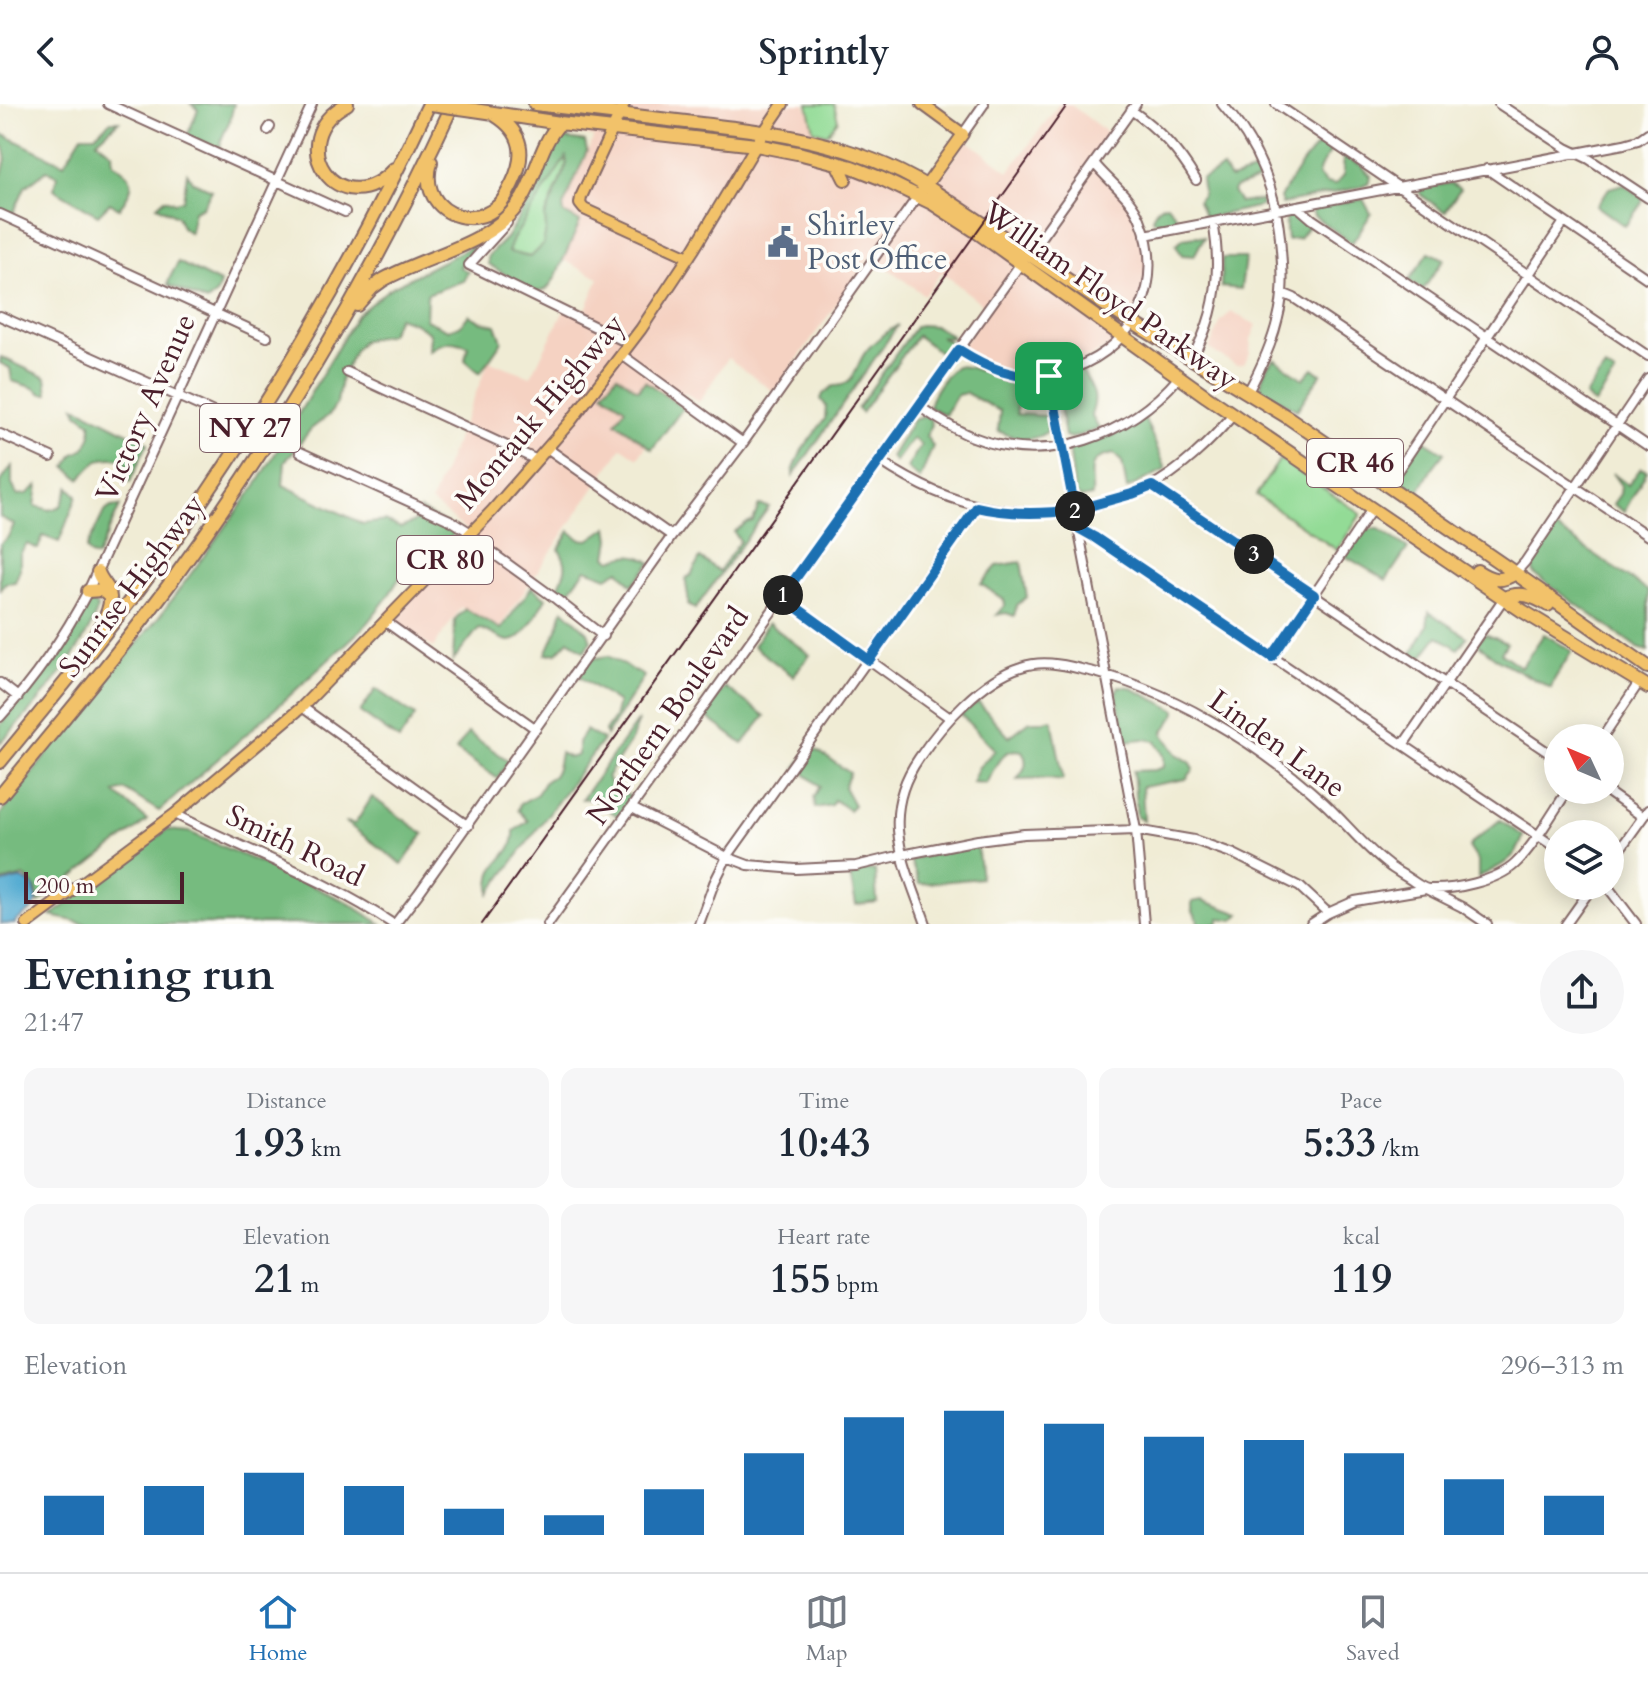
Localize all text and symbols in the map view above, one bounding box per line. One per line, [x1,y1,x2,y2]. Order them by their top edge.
text: Sprintly [758,28,890,77]
icon: back [24,30,68,74]
icon: person [1580,30,1624,74]
street label: William Floyd Parkway [973,192,1246,400]
place label: Shirley Post Office [807,205,948,280]
public building icon: Shirley Post Office [766,225,800,259]
street label: Montauk Highway [446,305,634,519]
street label: Victory Avenue [86,307,206,509]
pin [1015,342,1083,410]
icon: arrive [1027,354,1071,398]
road number: NY 27 [200,404,300,452]
road number: CR 46 [1307,439,1403,487]
street label: Sunrise Highway [50,486,214,686]
pin: 2 [1055,491,1095,531]
text: 2 [1069,496,1081,526]
pin: 3 [1234,534,1274,574]
road number: CR 80 [397,536,493,584]
text: 3 [1248,539,1260,569]
pin: 1 [763,575,803,615]
text: 1 [777,580,789,610]
street label: Northern Boulevard [577,599,759,833]
street label: Linden Lane [1200,680,1354,808]
north arrow [1544,724,1624,804]
map controls [1544,724,1624,900]
street label: Smith Road [219,795,371,897]
button: layers [1544,820,1624,900]
scale bar [24,868,184,904]
text: 200 m [36,871,94,901]
text: Evening run [24,945,274,1005]
button: share [1540,950,1624,1034]
text: 21:47 [24,1005,84,1040]
text: Distance [246,1086,327,1116]
text: Time [799,1086,849,1116]
text: Pace [1340,1086,1383,1116]
text: 1.93 [232,1116,305,1171]
text: 10:43 [777,1116,871,1171]
text: 5:33 [1303,1116,1376,1171]
text: km [305,1134,341,1164]
text: /km [1376,1134,1420,1164]
text: Elevation [243,1222,330,1252]
text: Heart rate [777,1222,871,1252]
text: kcal [1343,1222,1380,1252]
text: 21 [254,1252,295,1307]
text: 155 [769,1252,831,1307]
text: 119 [1331,1252,1392,1307]
text: m [295,1270,319,1300]
text: bpm [831,1270,879,1300]
text: Elevation [24,1348,127,1383]
text: 296–313 m [1501,1348,1624,1383]
tab: Home [249,1590,308,1668]
tab: Map [805,1590,849,1668]
tab: Saved [1346,1590,1399,1668]

